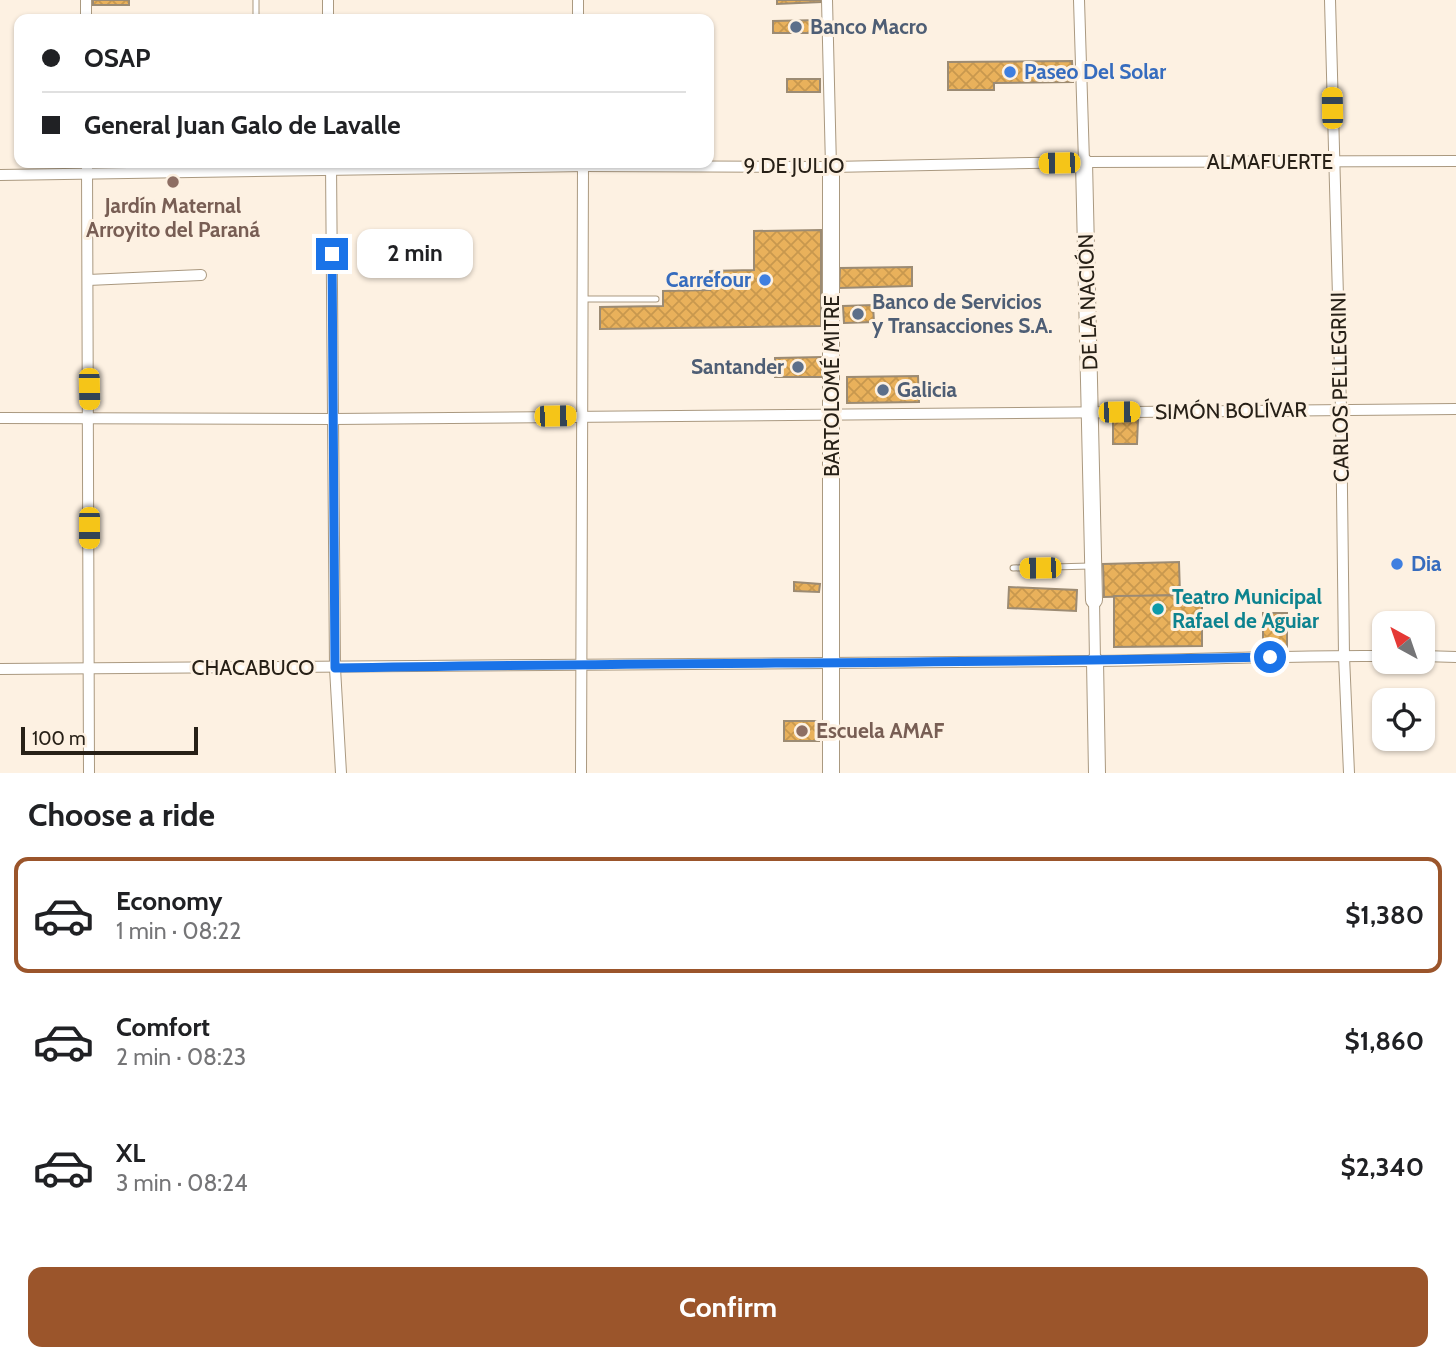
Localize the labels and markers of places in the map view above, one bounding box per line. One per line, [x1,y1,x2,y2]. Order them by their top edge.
place label: Banco Macro [810,14,927,39]
marker: Banco Macro [788,19,804,35]
place label: Paseo Del Solar [1024,59,1166,84]
marker: Paseo Del Solar [1002,64,1018,80]
marker: Jardín Maternal Arroyito del Paraná [165,174,181,190]
place label: Jardín Maternal Arroyito del Paraná [86,193,260,242]
place label: Carrefour [666,267,751,292]
marker: Carrefour [757,272,773,288]
place label: Banco de Servicios y Transacciones S.A. [872,289,1053,338]
marker: Banco de Servicios y Transacciones S.A. [850,306,866,322]
place label: Santander [691,354,784,379]
marker: Santander [790,359,806,375]
place label: Galicia [897,377,958,402]
marker: Galicia [875,382,891,398]
place label: Dia [1411,551,1442,576]
marker: Dia [1389,556,1405,572]
place label: Teatro Municipal Rafael de Aguiar [1172,584,1322,633]
marker: Teatro Municipal Rafael de Aguiar [1150,601,1166,617]
place label: Escuela AMAF [816,718,944,743]
marker: Escuela AMAF [794,723,810,739]

